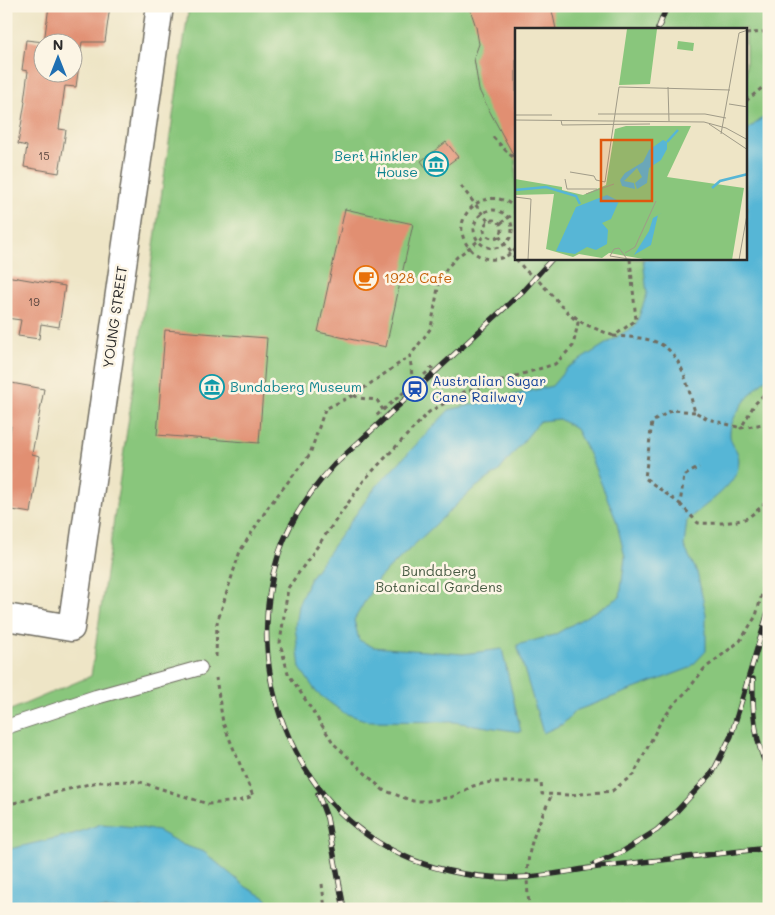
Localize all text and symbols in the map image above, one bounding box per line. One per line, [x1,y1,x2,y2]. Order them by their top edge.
inset map [515,28,748,260]
north arrow [32,32,82,82]
text: N [53,35,63,54]
place label: Bert Hinkler House [334,146,418,181]
house number: 15 [38,148,50,163]
museum icon: Bert Hinkler House [423,151,449,177]
street label: YOUNG STREET [98,264,131,369]
cafe icon: 1928 Cafe [353,265,379,291]
place label: 1928 Cafe [384,268,452,287]
house number: 19 [28,294,40,309]
place label: Australian Sugar Cane Railway [432,371,546,406]
museum icon: Bundaberg Museum [199,374,225,400]
station icon: Australian Sugar Cane Railway [402,376,428,402]
place label: Bundaberg Museum [230,377,362,396]
park label: Bundaberg Botanical Gardens [375,561,503,596]

